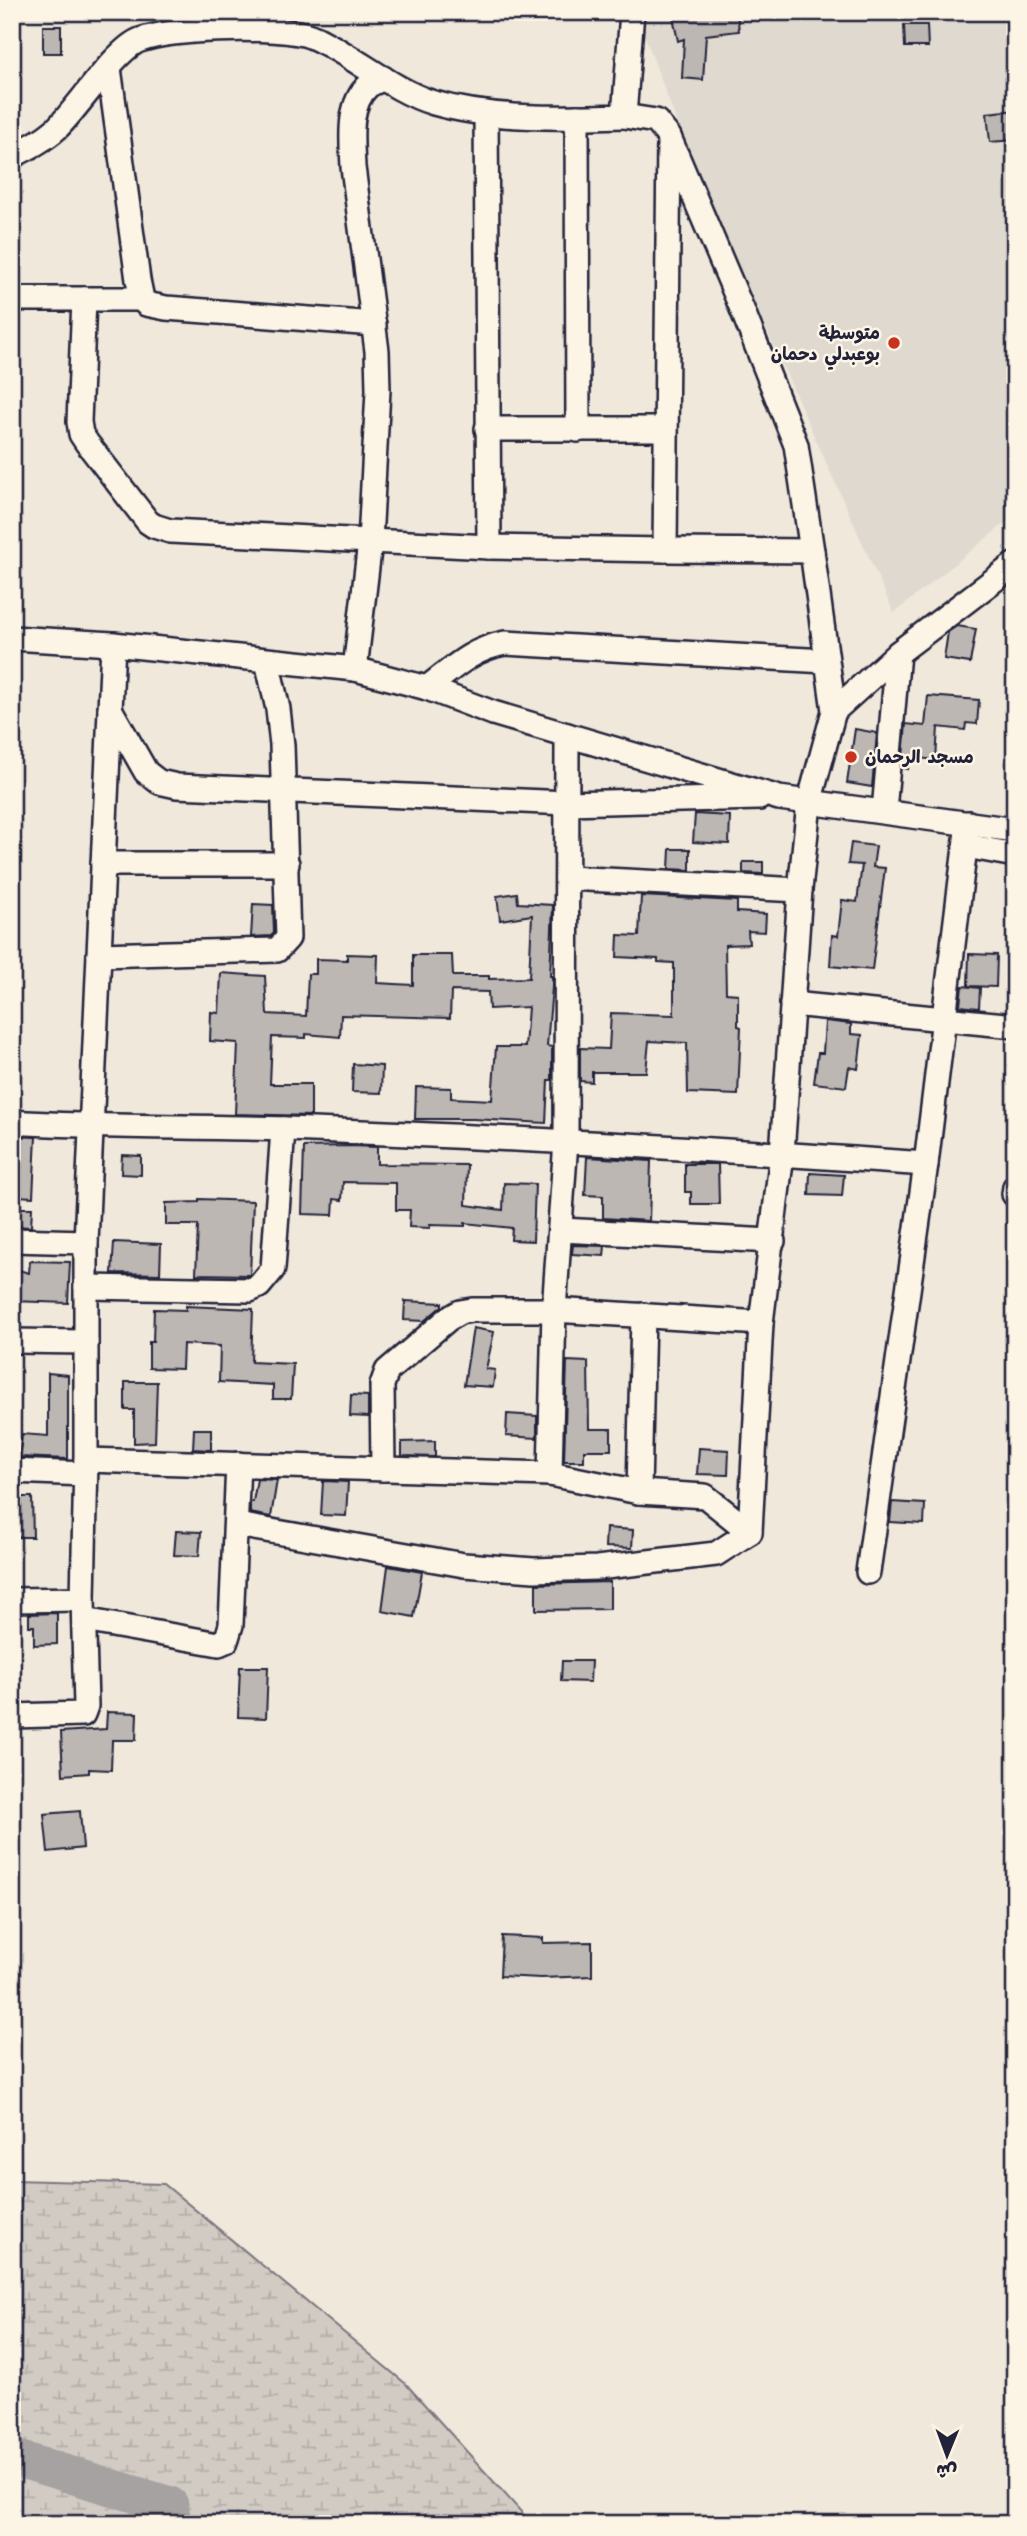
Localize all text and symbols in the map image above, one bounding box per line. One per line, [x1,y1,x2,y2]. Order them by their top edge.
place label: متوسطة بوعبدلي دحمان [771,320,880,370]
marker: متوسطة بوعبدلي دحمان [886,335,902,351]
place label: مسجد الرحمان [865,744,974,773]
marker: مسجد الرحمان [843,749,859,765]
north arrow [912,2420,982,2490]
text: ش [936,2455,957,2485]

